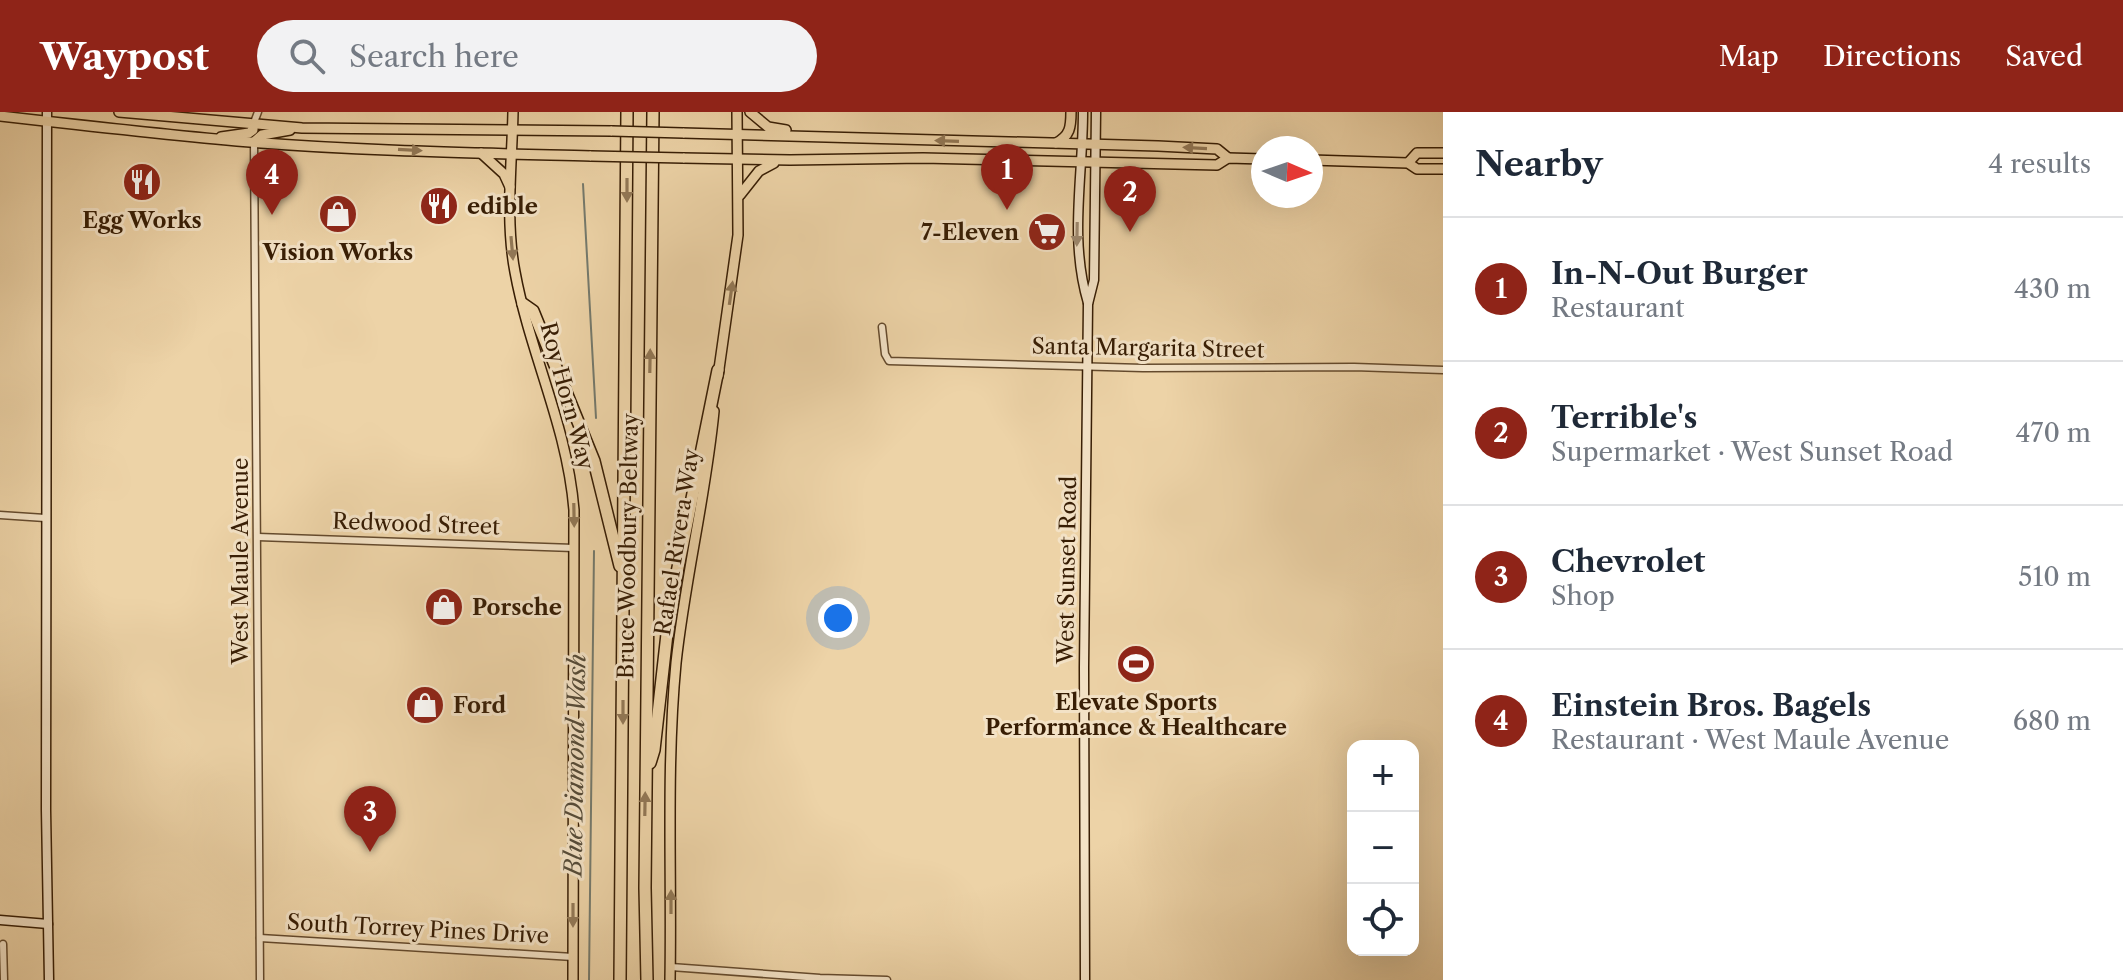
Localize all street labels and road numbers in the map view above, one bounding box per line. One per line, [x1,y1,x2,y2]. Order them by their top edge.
street label: Roy Horn Way [534,319,600,473]
street label: Santa Margarita Street [1031,332,1265,364]
street label: Bruce Woodbury Beltway [612,412,644,679]
street label: Rafael Rivera Way [649,446,705,637]
street label: West Maule Avenue [227,458,254,665]
street label: West Sunset Road [1052,476,1082,665]
street label: Redwood Street [332,508,500,540]
street label: South Torrey Pines Drive [286,909,550,949]

